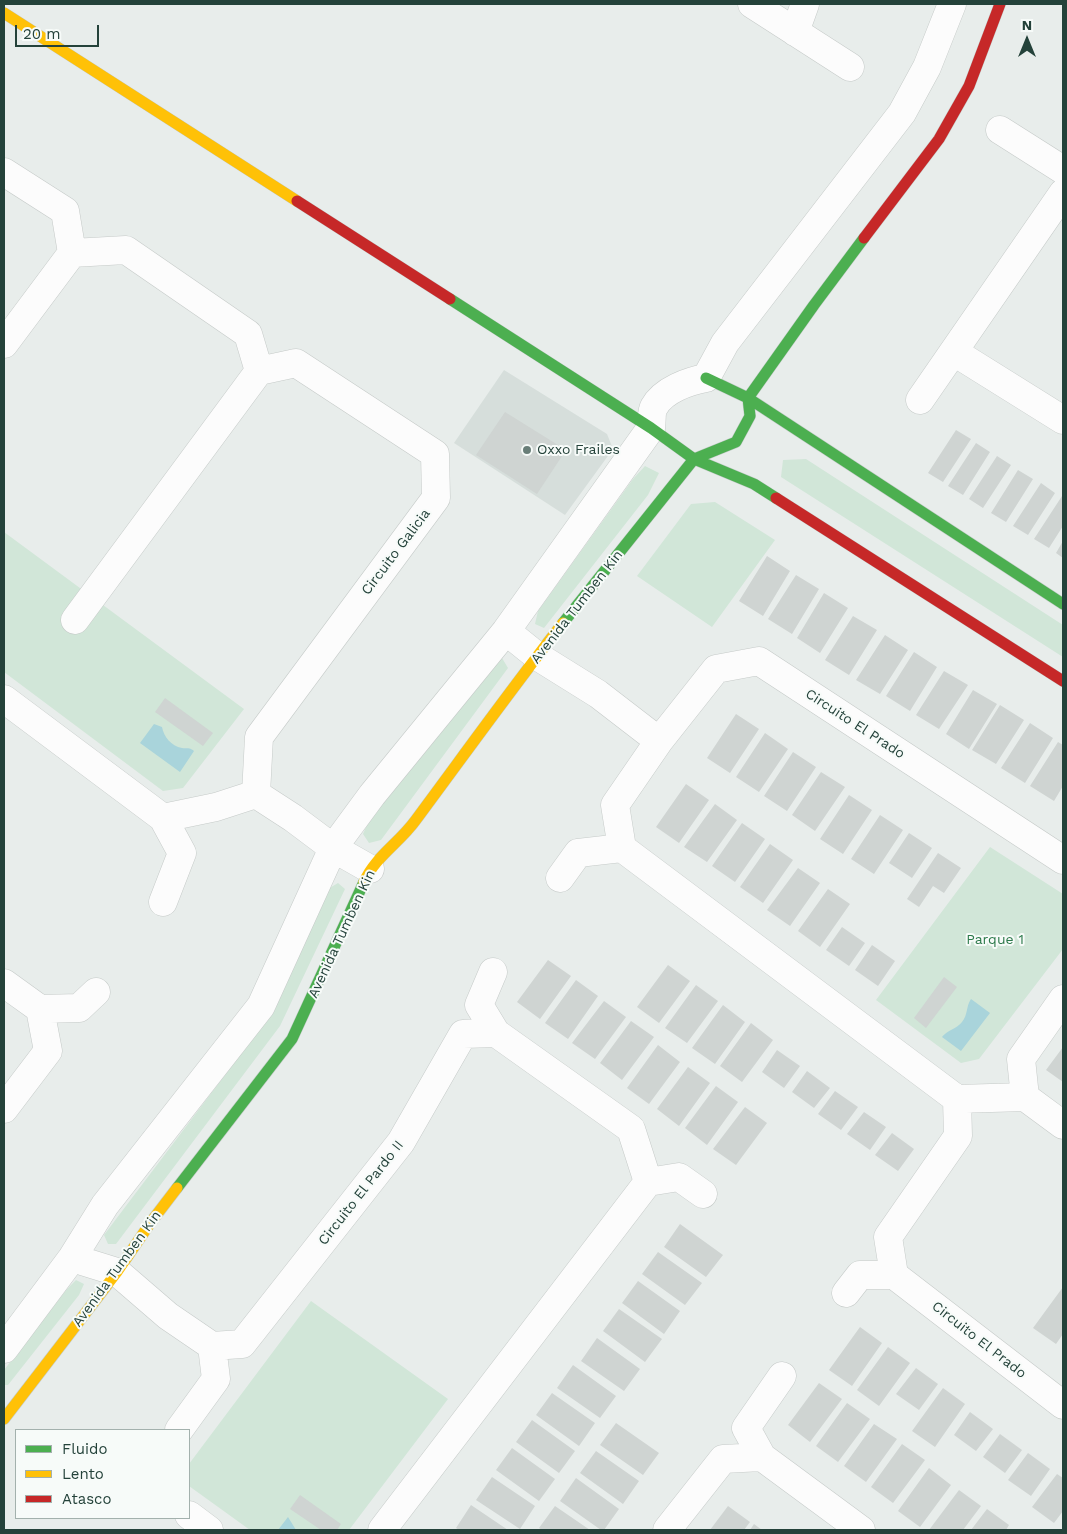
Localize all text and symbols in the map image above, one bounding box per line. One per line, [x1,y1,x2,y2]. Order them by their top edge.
scale bar [18,15,101,47]
north arrow [1002,15,1052,65]
text: N [1022,17,1032,33]
text: 20 m [23,25,61,43]
place label: Oxxo Frailes [537,442,620,458]
marker: Oxxo Frailes [521,444,533,456]
street label: Circuito Galicia [358,506,434,598]
street label: Avenida Tumben Kin [527,547,627,667]
street label: Circuito El Prado [802,686,908,762]
street label: Avenida Tumben Kin [305,867,379,1001]
park label: Parque 1 [966,932,1024,948]
street label: Circuito El Pardo II [315,1137,407,1249]
street label: Avenida Tumben Kin [69,1208,165,1330]
street label: Circuito El Prado [928,1298,1030,1382]
legend [15,1429,190,1519]
text: Fluido [62,1440,107,1458]
text: Lento [62,1465,104,1483]
text: Atasco [62,1490,111,1508]

